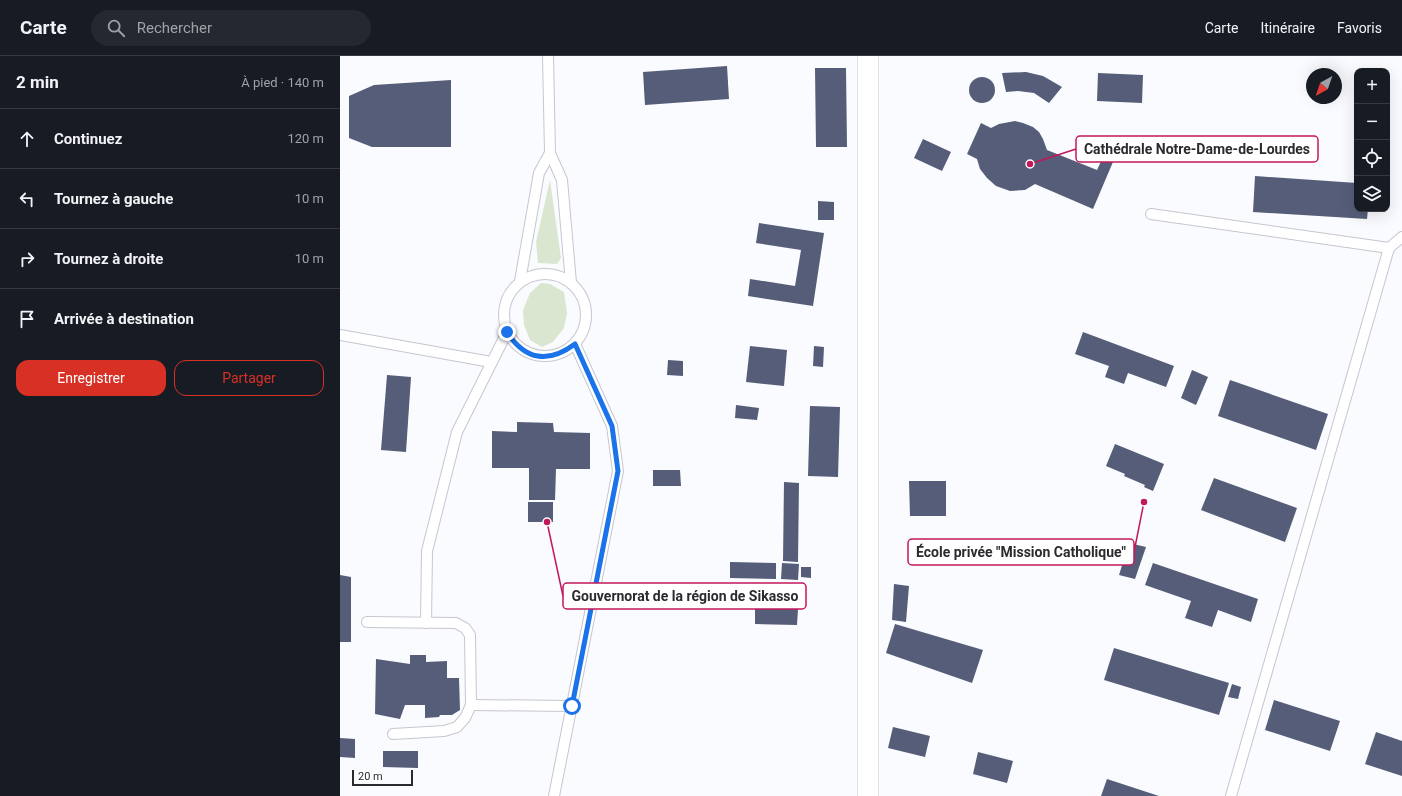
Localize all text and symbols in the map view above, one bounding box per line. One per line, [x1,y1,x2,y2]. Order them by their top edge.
search box [91,10,371,46]
text: Carte [20,16,67,39]
icon: search [105,17,127,39]
text: Rechercher [137,19,212,37]
text: Carte [1205,20,1238,36]
text: Itinéraire [1260,20,1315,36]
text: Favoris [1337,20,1382,36]
north arrow [1306,68,1342,104]
map controls [1354,68,1390,212]
button: + [1354,68,1390,104]
text: 2 min [16,72,59,92]
text: À pied · 140 m [241,75,324,90]
button: − [1354,104,1390,140]
icon: ahead [16,128,38,150]
text: Continuez [54,130,122,148]
text: 120 m [287,131,324,146]
callout: Cathédrale Notre-Dame-de-Lourdes [1076,136,1318,162]
button: locate [1354,140,1390,176]
text: Cathédrale Notre-Dame-de-Lourdes [1084,141,1310,157]
button: layers [1354,176,1390,212]
icon: left [16,188,38,210]
text: Tournez à gauche [54,190,173,208]
text: 10 m [295,191,324,206]
icon: right [16,248,38,270]
text: Tournez à droite [54,250,163,268]
text: 10 m [295,251,324,266]
icon: arrive [16,308,38,330]
text: Arrivée à destination [54,310,194,328]
route end [498,323,516,341]
button: Enregistrer [16,360,166,396]
button: Partager [174,360,324,396]
callout: École privée "Mission Catholique" [908,539,1134,565]
text: École privée "Mission Catholique" [916,543,1127,560]
callout: Gouvernorat de la région de Sikasso [563,583,806,609]
text: Gouvernorat de la région de Sikasso [572,588,799,604]
route start [563,697,581,715]
scale bar [352,768,413,787]
text: 20 m [358,770,383,783]

